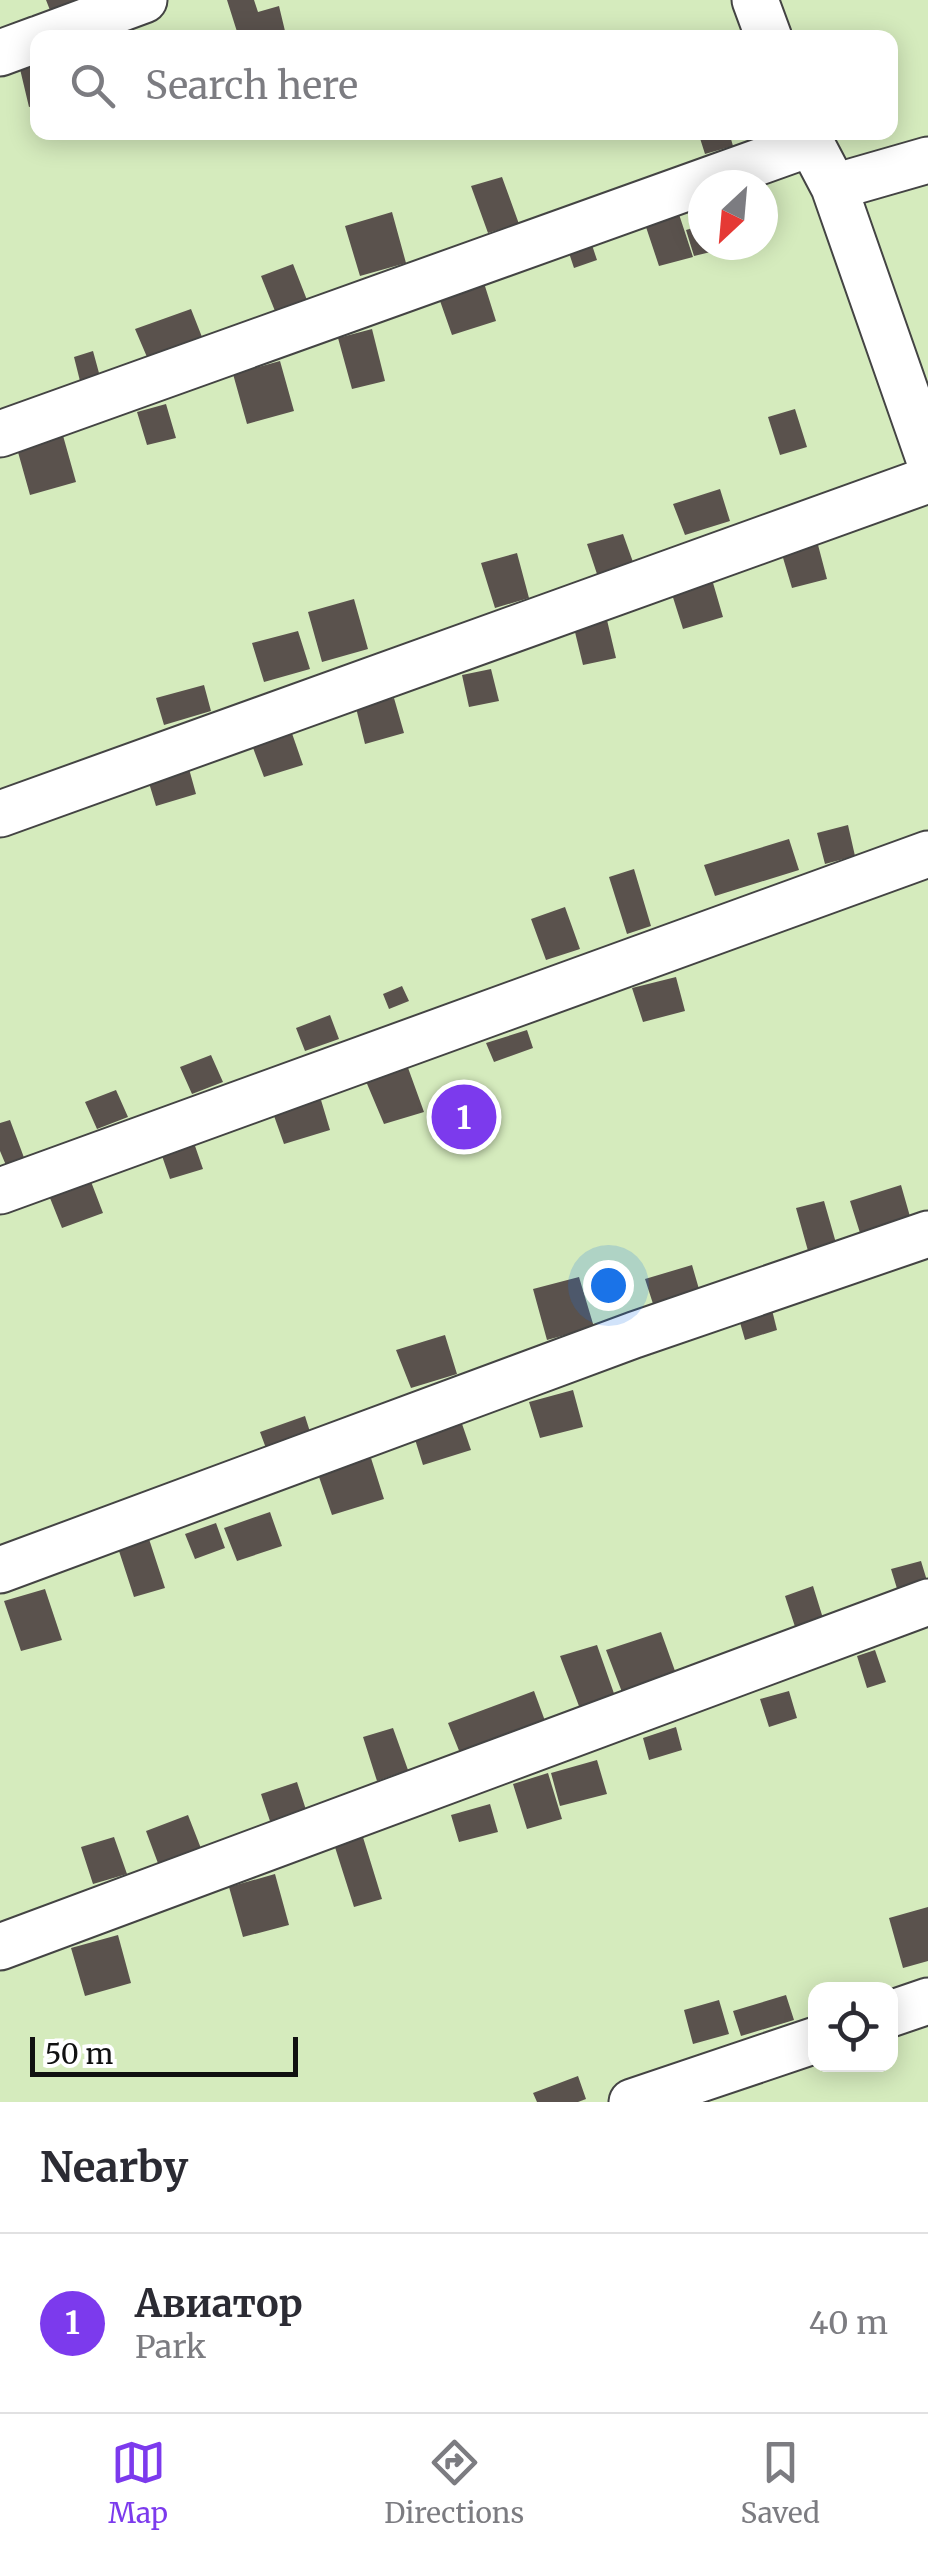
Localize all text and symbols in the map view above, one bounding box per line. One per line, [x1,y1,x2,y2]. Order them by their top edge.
search box [30,30,898,140]
icon: search [65,58,120,113]
text: Search here [145,62,358,109]
north arrow [688,170,778,260]
pin: 1 [432,1080,496,1154]
your location [583,1260,634,1311]
map controls [808,1982,898,2072]
button: locate [808,1982,898,2072]
scale bar [30,2032,298,2076]
text: 50 m [45,2036,113,2072]
text: Nearby [40,2141,188,2193]
text: Авиатор [135,2280,303,2327]
text: 1 [65,2303,80,2343]
text: 40 m [809,2303,888,2343]
text: Park [135,2327,206,2367]
tab: Map [108,2435,168,2531]
tab: Directions [384,2435,524,2531]
tab: Saved [740,2435,820,2531]

